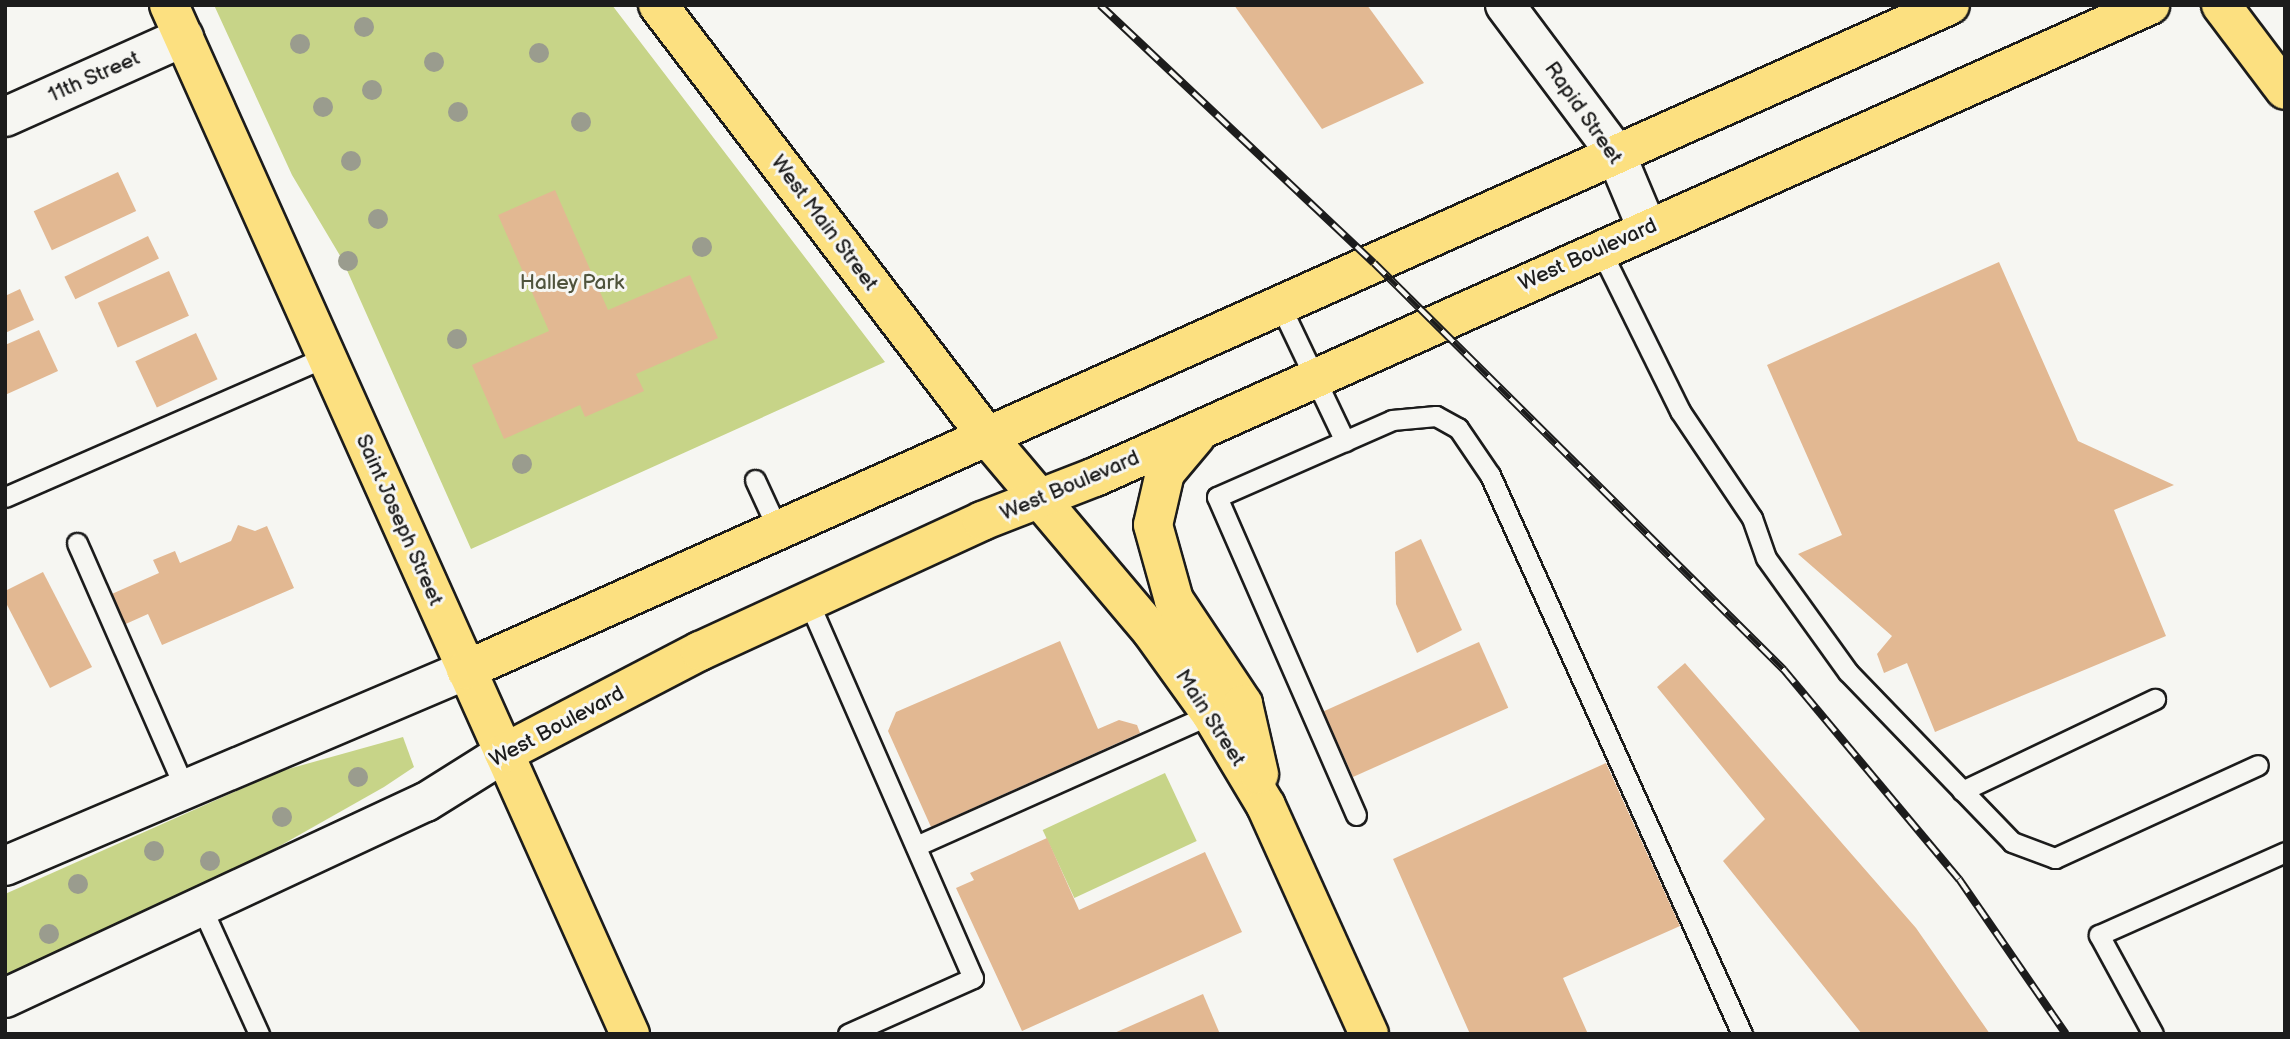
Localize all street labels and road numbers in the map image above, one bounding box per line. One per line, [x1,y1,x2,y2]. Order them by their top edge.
street label: 11th Street [44,46,144,108]
street label: Rapid Street [1538,57,1628,169]
street label: West Main Street [765,150,883,296]
street label: West Boulevard [1515,213,1661,297]
street label: Saint Joseph Street [350,430,448,610]
street label: West Boulevard [997,445,1143,527]
street label: Main Street [1169,665,1251,771]
street label: West Boulevard [486,681,628,773]

